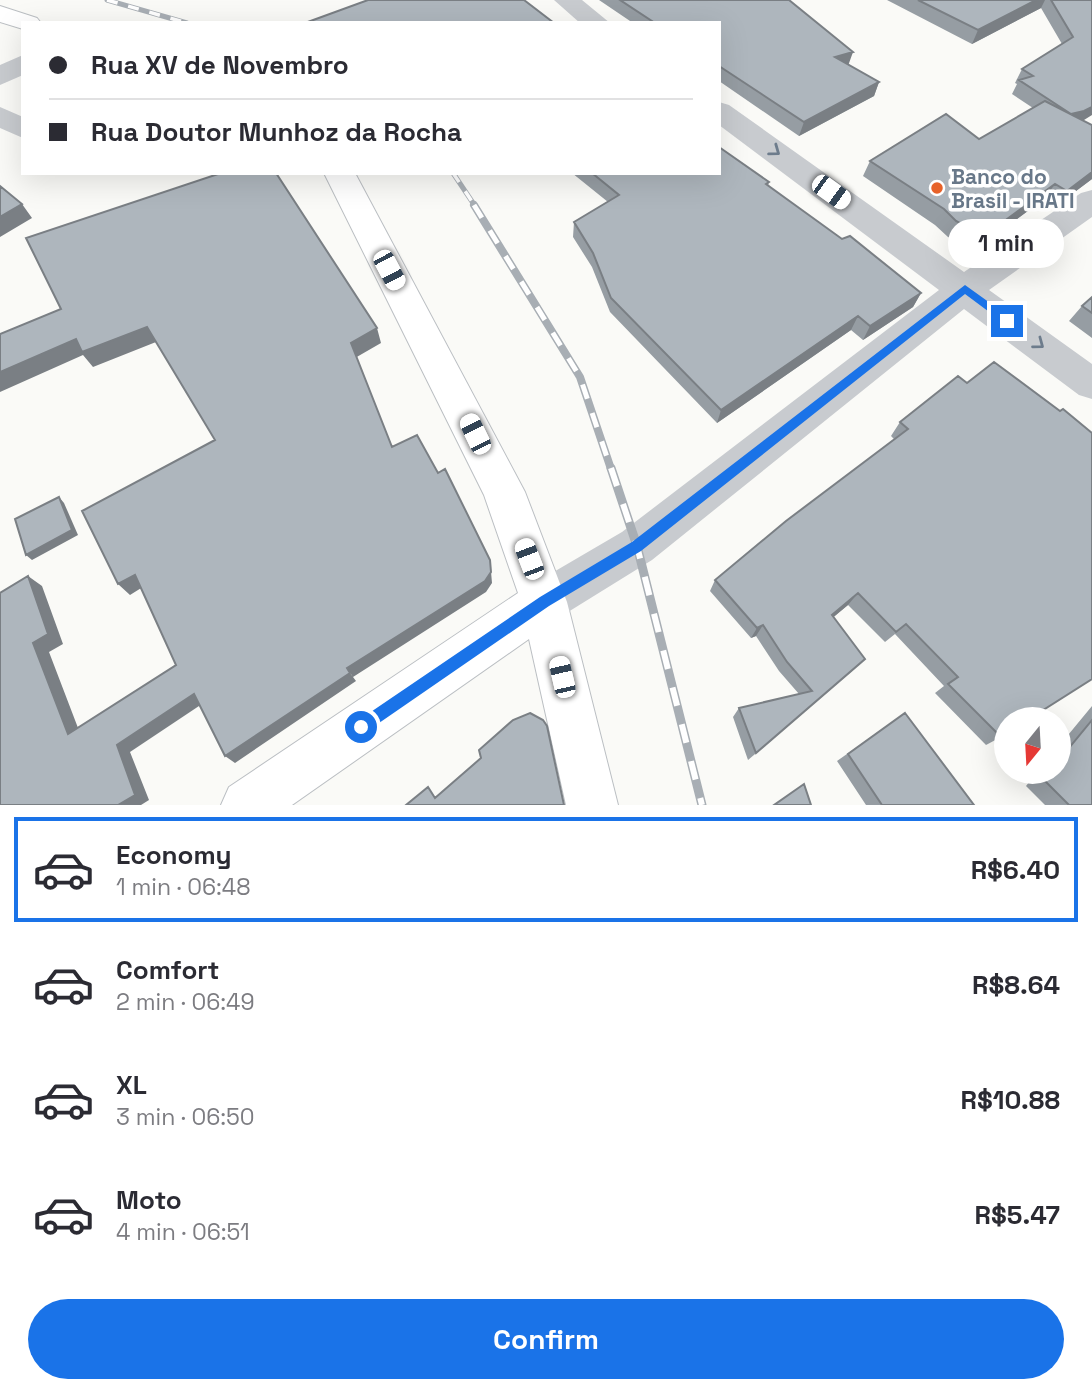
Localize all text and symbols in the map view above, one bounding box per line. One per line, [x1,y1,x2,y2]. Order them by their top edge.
text: Rua XV de Novembro [91,48,349,82]
text: Rua Doutor Munhoz da Rocha [91,115,462,149]
one-way arrow [767,143,779,155]
place label: Banco do Brasil - IRATI [951,163,1075,214]
car [808,171,855,213]
marker: Banco do Brasil - IRATI [929,180,945,196]
callout: 1 min [949,219,1065,268]
text: 1 min [978,228,1034,258]
car [370,247,409,293]
route end [991,305,1023,337]
one-way arrow [1031,336,1044,349]
car [457,411,494,457]
car [512,536,547,582]
car [548,654,577,700]
north arrow [994,707,1071,784]
map controls [994,707,1071,784]
route start [345,711,377,743]
icon: car [32,838,95,901]
text: Economy [116,838,232,872]
text: R$6.40 [971,853,1060,887]
text: 1 min · 06:48 [116,872,251,902]
icon: car [32,953,95,1016]
text: Comfort [116,953,219,987]
text: R$8.64 [972,968,1060,1002]
text: 2 min · 06:49 [116,987,255,1017]
icon: car [32,1068,95,1131]
text: XL [116,1068,147,1102]
text: R$10.88 [961,1083,1060,1117]
text: 3 min · 06:50 [116,1102,255,1132]
icon: car [32,1183,95,1246]
text: Moto [116,1183,182,1217]
text: R$5.47 [975,1198,1060,1232]
text: 4 min · 06:51 [116,1217,250,1247]
button: Confirm [28,1299,1064,1379]

